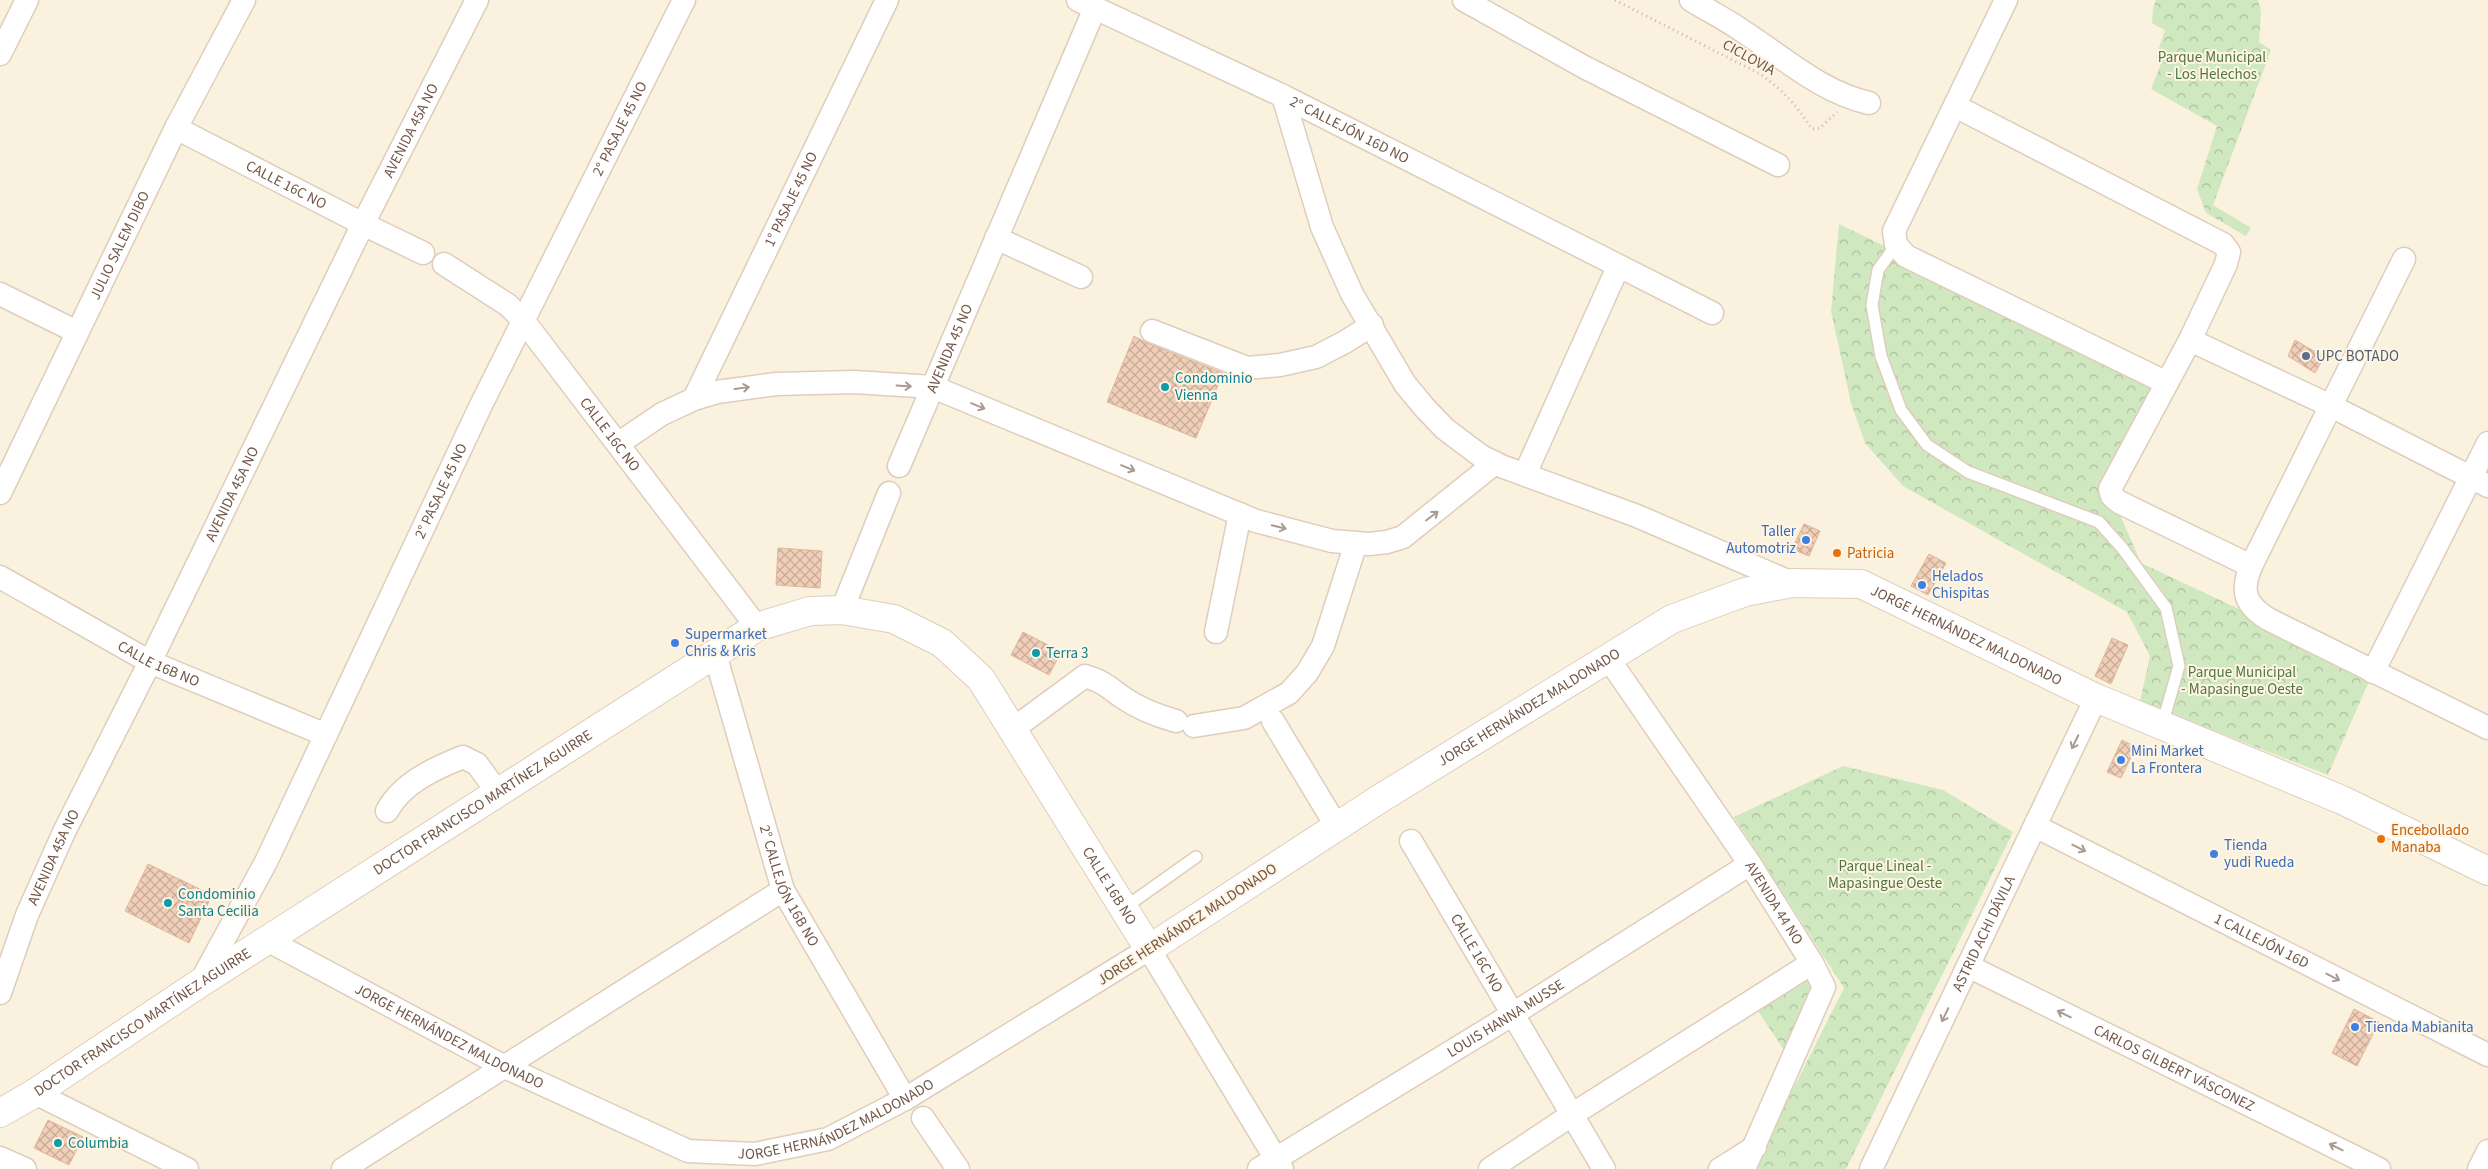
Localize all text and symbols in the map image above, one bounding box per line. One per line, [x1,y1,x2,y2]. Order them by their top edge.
street label: CICLOVIA [1718,34,1780,81]
park label: Parque Municipal - Los Helechos [2158,47,2266,85]
street label: 2° PASAJE 45 NO [587,78,653,180]
street label: AVENIDA 45A NO [378,80,444,181]
street label: 2° CALLEJÓN 16D NO [1286,91,1413,169]
street label: 1° PASAJE 45 NO [759,148,823,250]
street label: CALLE 16C NO [242,156,330,215]
street label: JULIO SALEM DIBO [85,188,155,303]
street label: AVENIDA 45 NO [921,301,978,396]
place label: UPC BOTADO [2316,346,2399,367]
marker: UPC BOTADO [2300,350,2312,362]
place label: Condominio Vienna [1175,368,1253,406]
one-way arrow [896,381,912,390]
marker: Condominio Vienna [1159,381,1171,393]
one-way arrow [733,383,749,393]
street label: CALLE 16C NO [575,393,645,476]
one-way arrow [970,402,985,411]
street label: 2° PASAJE 45 NO [410,440,473,542]
street label: AVENIDA 45A NO [200,443,264,545]
one-way arrow [1120,464,1135,473]
one-way arrow [1425,511,1439,521]
place label: Taller Automotriz [1726,521,1797,559]
one-way arrow [1270,523,1286,532]
marker: Taller Automotriz [1800,534,1812,546]
place label: Patricia [1847,543,1894,564]
marker: Patricia [1831,547,1843,559]
place label: Helados Chispitas [1932,566,1989,604]
marker: Helados Chispitas [1916,579,1928,591]
street label: JORGE HERNÁNDEZ MALDONADO [1867,580,2066,691]
place label: Supermarket Chris & Kris [685,624,767,662]
street label: CALLE 16B NO [113,636,203,692]
marker: Supermarket Chris & Kris [669,637,681,649]
place label: Terra 3 [1046,643,1089,664]
street label: JORGE HERNÁNDEZ MALDONADO [1434,643,1624,772]
marker: Terra 3 [1030,647,1042,659]
park label: Parque Municipal - Mapasingue Oeste [2181,662,2303,700]
street label: DOCTOR FRANCISCO MARTÍNEZ AGUIRRE [369,725,597,881]
one-way arrow [2070,734,2080,749]
place label: Mini Market La Frontera [2131,741,2204,779]
marker: Mini Market La Frontera [2115,754,2127,766]
street label: AVENIDA 45A NO [23,806,85,909]
place label: Encebollado Manaba [2391,820,2469,858]
street label: 2° CALLEJÓN 16B NO [754,823,824,951]
marker: Encebollado Manaba [2375,833,2387,845]
place label: Tienda yudi Rueda [2224,835,2294,873]
street label: CALLE 16B NO [1077,843,1142,929]
one-way arrow [2071,844,2086,853]
marker: Tienda yudi Rueda [2208,848,2220,860]
park label: Parque Lineal - Mapasingue Oeste [1828,856,1942,894]
street label: AVENIDA 44 NO [1740,857,1808,949]
street label: JORGE HERNÁNDEZ MALDONADO [1093,858,1281,991]
street label: ASTRID ACHI DÁVILA [1947,871,2021,995]
place label: Condominio Santa Cecilia [178,884,259,922]
marker: Condominio Santa Cecilia [162,897,174,909]
street label: 1 CALLEJÓN 16D [2210,908,2313,974]
street label: CALLE 16C NO [1445,910,1508,997]
street label: DOCTOR FRANCISCO MARTÍNEZ AGUIRRE [30,943,255,1102]
one-way arrow [2325,972,2340,982]
street label: LOUIS HANNA MUSSE [1443,974,1568,1063]
street label: JORGE HERNÁNDEZ MALDONADO [351,979,547,1094]
one-way arrow [1939,1007,1949,1022]
one-way arrow [2057,1009,2072,1018]
place label: Tienda Mabianita [2365,1017,2473,1038]
street label: CARLOS GILBERT VÁSCONEZ [2090,1020,2258,1117]
marker: Tienda Mabianita [2349,1021,2361,1033]
street label: JORGE HERNÁNDEZ MALDONADO [737,1074,938,1165]
place label: Columbia [68,1133,129,1154]
marker: Columbia [52,1137,64,1149]
one-way arrow [2328,1142,2343,1152]

